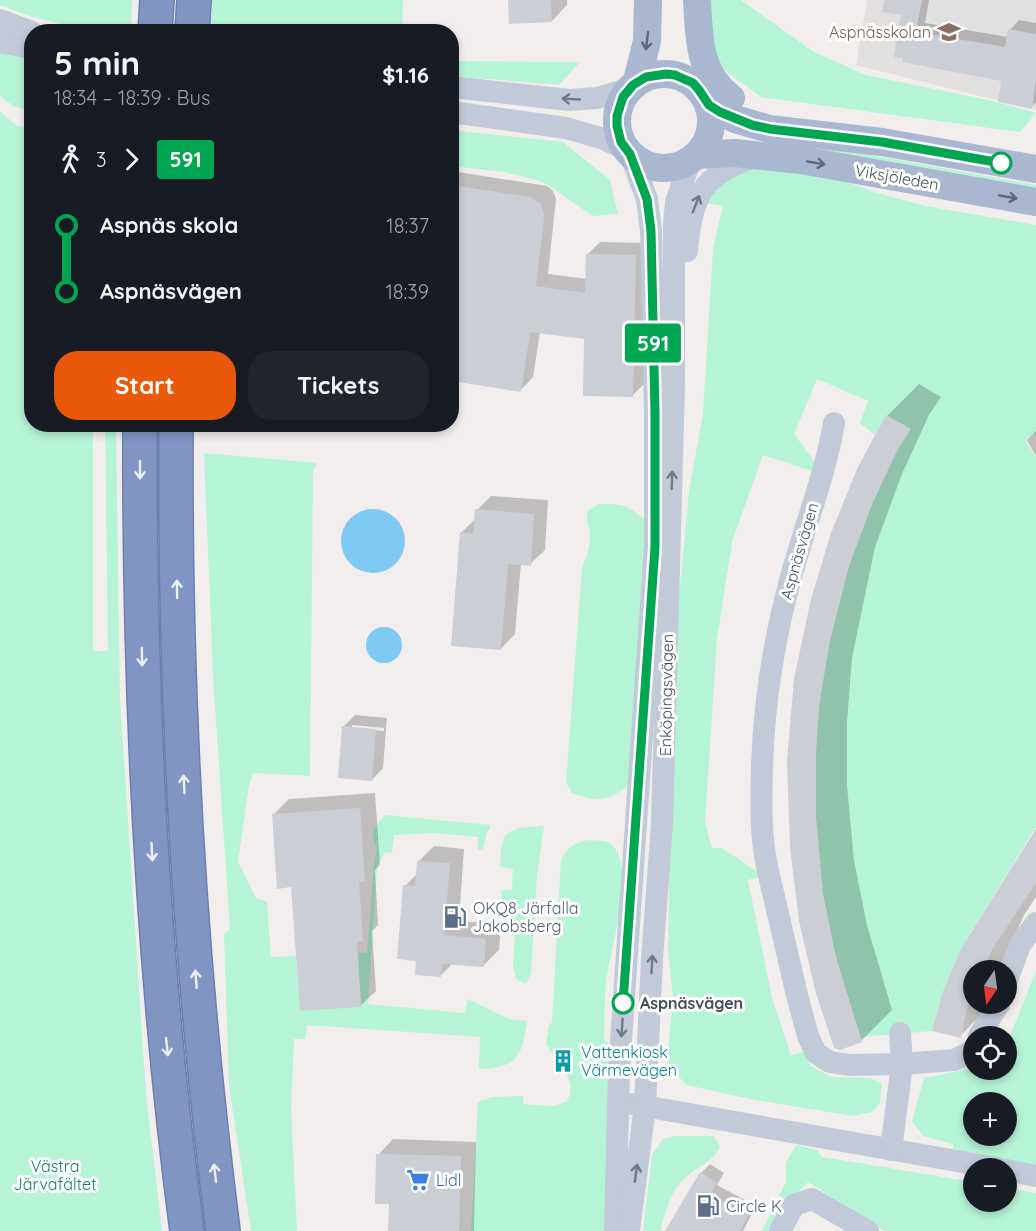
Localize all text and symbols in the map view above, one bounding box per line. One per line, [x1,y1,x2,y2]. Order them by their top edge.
school or university icon: Aspnässkolan [936,19,962,45]
place label: Aspnässkolan [829,22,931,42]
one-way arrow [641,31,652,51]
text: 5 min [54,42,140,83]
text: $1.16 [382,61,429,89]
text: 18:34 – 18:39 · Bus [54,85,210,110]
one-way arrow [562,94,582,105]
icon: walk [54,143,87,176]
icon: forward [115,143,148,176]
text: 591 [169,146,202,172]
text: 3 [96,147,106,172]
unlabelled marker [990,152,1012,174]
one-way arrow [806,158,826,169]
street label: Viksjöleden [854,160,940,194]
one-way arrow [998,192,1018,203]
one-way arrow [691,195,702,214]
text: Aspnäs skola [100,211,238,239]
text: 18:37 [386,213,429,238]
text: Aspnäsvägen [100,277,242,305]
text: 18:39 [385,279,429,304]
line badge: 591 [618,324,688,362]
text: 591 [637,330,669,356]
button: Start [54,351,236,420]
button: Tickets [248,351,429,420]
one-way arrow [134,459,146,479]
one-way arrow [666,471,677,491]
street label: Aspnäsvägen [776,500,822,602]
one-way arrow [171,580,183,600]
street label: Enköpingsvägen [655,634,677,756]
one-way arrow [136,647,148,667]
one-way arrow [179,775,190,795]
one-way arrow [146,842,157,862]
place label: OKQ8 Järfalla Jakobsberg [473,898,579,936]
fuel station icon: OKQ8 Järfalla Jakobsberg [442,904,468,930]
one-way arrow [646,954,657,974]
north arrow [963,960,1017,1014]
map controls [963,960,1017,1212]
one-way arrow [190,969,201,989]
marker: Aspnäsvägen [612,992,634,1014]
place label: Aspnäsvägen [640,993,743,1013]
one-way arrow [616,1017,627,1037]
button: locate [963,1026,1017,1080]
one-way arrow [162,1036,173,1056]
place label: Vattenkiosk Värmevägen [581,1042,677,1080]
building icon: Vattenkiosk Värmevägen [550,1048,576,1074]
button: + [963,1092,1017,1146]
park label: Västra Järvafältet [14,1156,96,1194]
button: − [963,1158,1017,1212]
one-way arrow [210,1164,221,1183]
one-way arrow [631,1164,642,1183]
supermarket icon: Lidl [405,1167,431,1193]
place label: Lidl [436,1170,461,1190]
fuel station icon: Circle K [695,1193,721,1219]
place label: Circle K [726,1196,782,1216]

